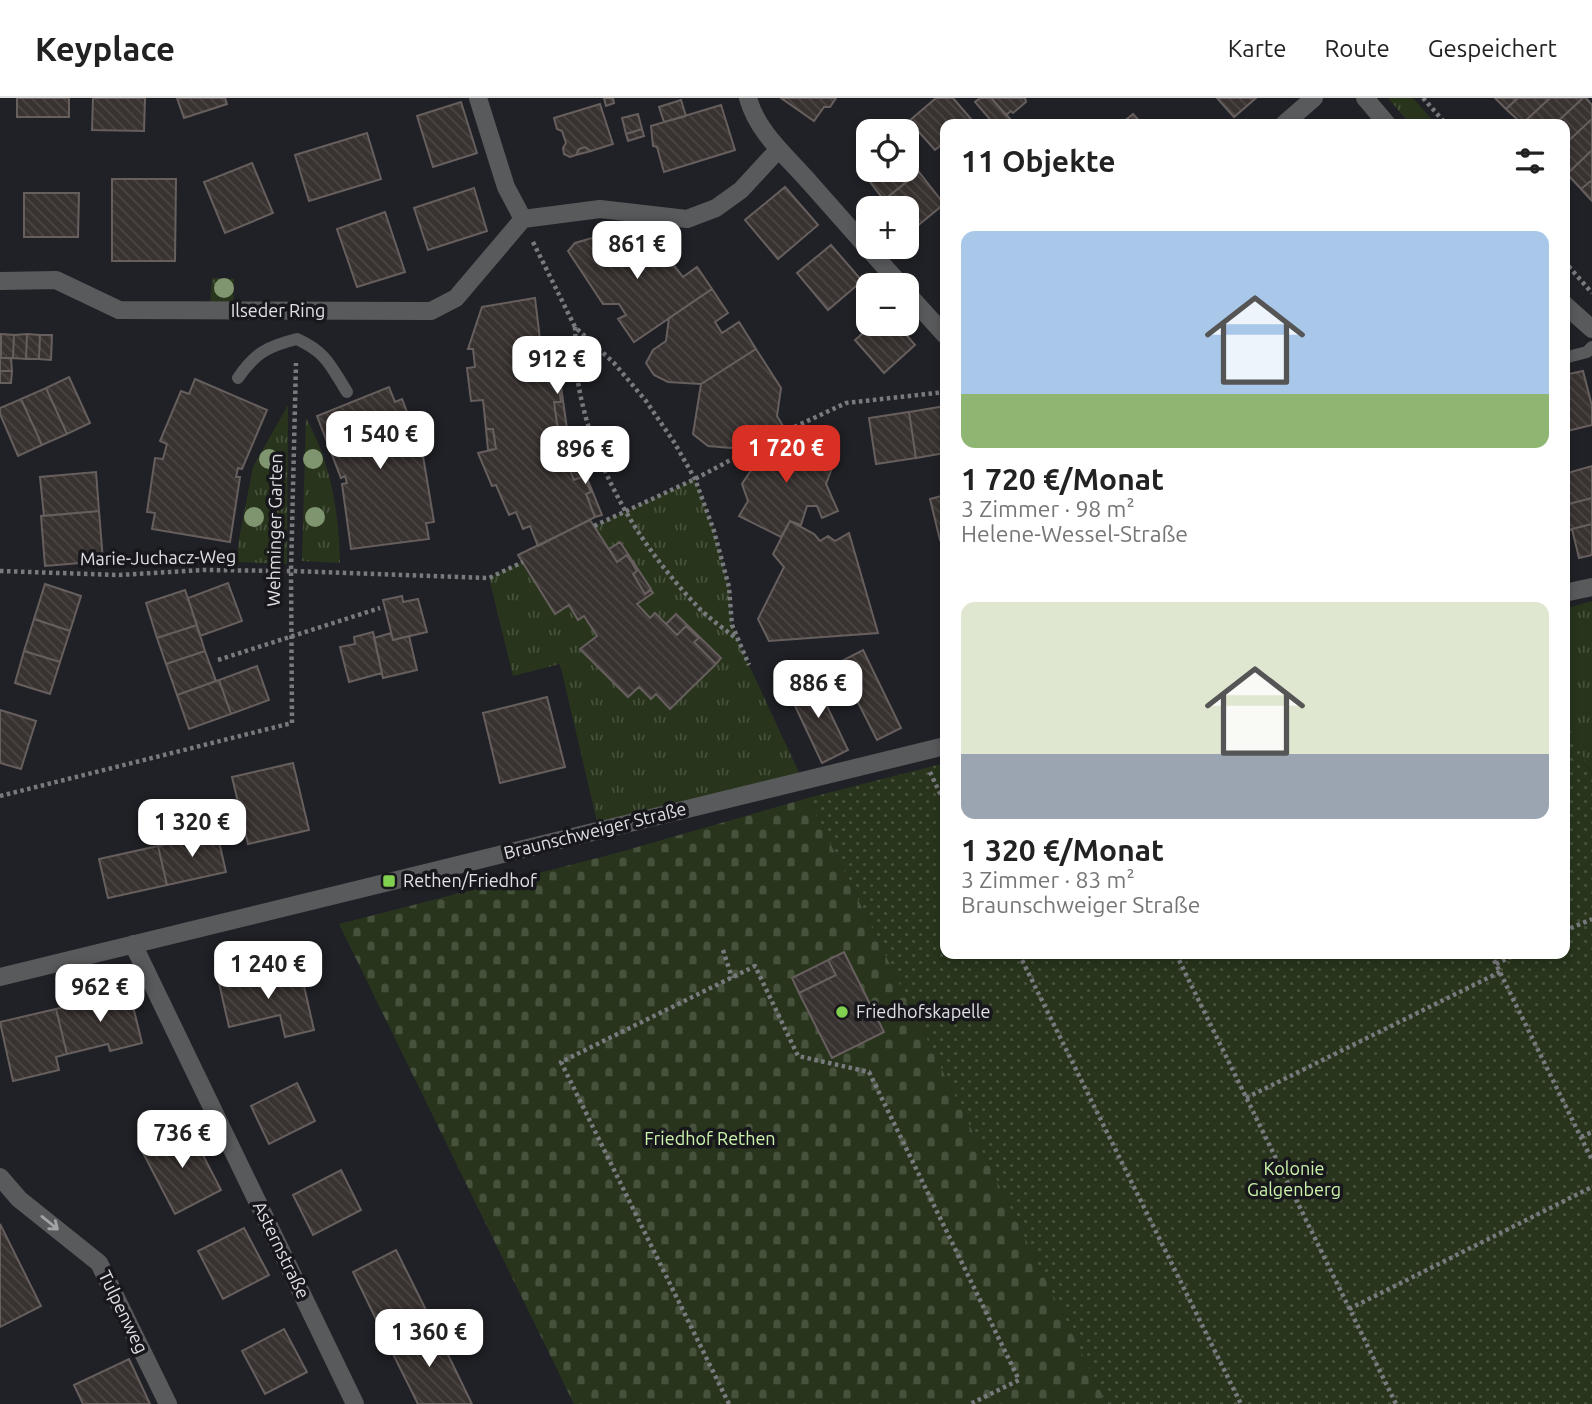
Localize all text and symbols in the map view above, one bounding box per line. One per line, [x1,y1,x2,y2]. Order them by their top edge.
text: Keyplace [35,30,175,67]
text: Karte [1228,35,1286,62]
text: Route [1324,35,1390,62]
text: Gespeichert [1428,35,1557,62]
map controls [856,119,919,336]
button: locate [856,119,919,182]
icon: filters [1511,142,1549,180]
text: 11 Objekte [961,144,1116,178]
button: + [856,196,919,259]
pin: 861 € [588,222,686,281]
text: 861 € [608,231,666,256]
button: − [856,273,919,336]
icon: home [1192,277,1318,403]
street label: Ilseder Ring [231,300,325,320]
pin: 912 € [508,336,606,396]
text: 912 € [528,346,586,371]
pin: 1 540 € [315,412,445,471]
text: 1 540 € [342,421,418,446]
pin: 896 € [536,426,634,486]
pin: 1 720 € [721,426,851,485]
text: 1 720 € [748,435,824,460]
text: 896 € [556,436,614,461]
street label: Wehminger Garten [263,453,285,607]
text: 1 720 €/Monat [961,462,1164,496]
text: 3 Zimmer · 98 m² [961,496,1135,521]
text: Helene-Wessel-Straße [961,521,1188,546]
street label: Marie-Juchacz-Weg [80,546,236,568]
icon: home [1192,648,1318,774]
pin: 886 € [769,660,867,720]
text: 886 € [789,670,847,695]
street label: Braunschweiger Straße [501,798,688,862]
pin: 1 320 € [127,800,257,859]
text: 1 320 € [154,809,230,834]
text: 1 320 €/Monat [961,833,1164,867]
text: 3 Zimmer · 83 m² [961,867,1135,892]
place label: Rethen/Friedhof [403,870,537,890]
marker: Rethen/Friedhof [381,873,397,889]
text: Braunschweiger Straße [961,892,1200,917]
pin: 1 240 € [203,942,333,1001]
text: 1 240 € [230,951,306,976]
pin: 962 € [51,964,149,1024]
text: 962 € [71,974,129,999]
place label: Friedhofskapelle [856,1001,990,1021]
marker: Friedhofskapelle [834,1004,850,1020]
pin: 736 € [133,1110,231,1170]
text: 736 € [153,1120,211,1145]
park label: Friedhof Rethen [644,1128,776,1148]
park label: Kolonie Galgenberg [1247,1158,1341,1199]
street label: Asternstraße [250,1198,314,1301]
one-way arrow [40,1216,58,1231]
street label: Tulpenweg [95,1267,152,1356]
pin: 1 360 € [364,1310,494,1369]
text: 1 360 € [391,1319,467,1344]

